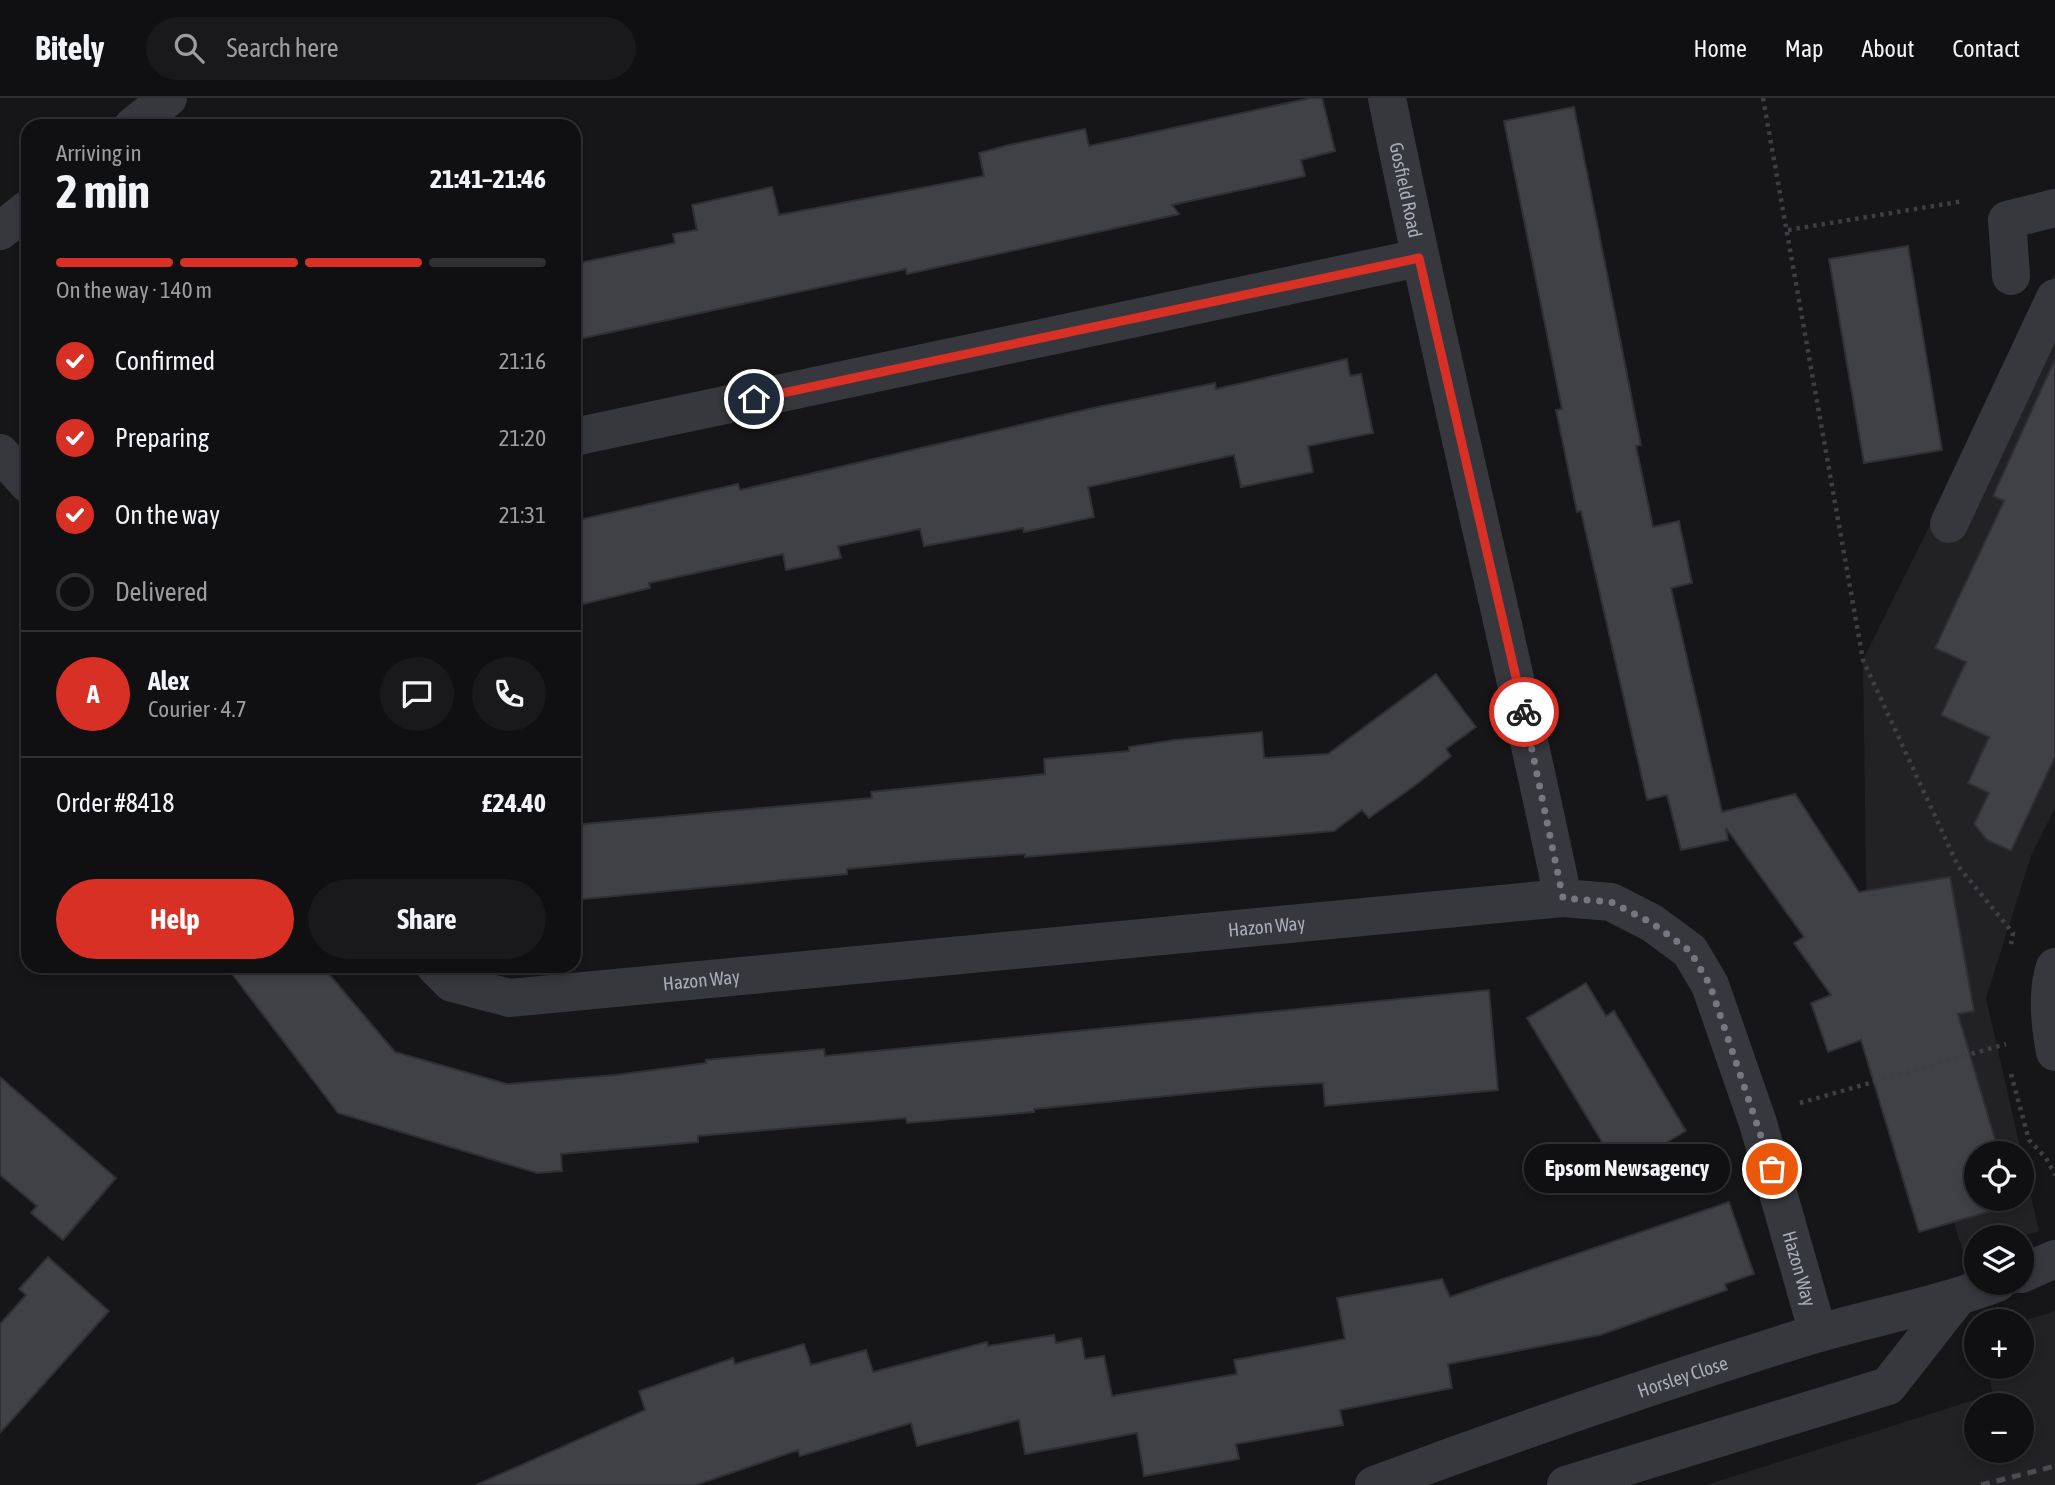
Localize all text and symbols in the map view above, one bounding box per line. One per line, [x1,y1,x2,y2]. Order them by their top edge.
search box [146,17,636,80]
text: Bitely [35,29,104,67]
icon: search [170,29,208,67]
text: Search here [226,33,339,63]
text: Home [1693,35,1747,62]
text: Map [1785,35,1823,62]
text: About [1861,35,1914,62]
text: Contact [1952,35,2020,62]
text: Arriving in [56,140,142,166]
street label: Gosfield Road [1385,140,1427,240]
text: 21:41–21:46 [430,164,546,194]
text: 2 min [56,165,150,218]
text: On the way · 140 m [56,277,212,303]
icon: check [56,342,94,380]
text: Confirmed [115,346,215,376]
text: 21:16 [499,348,546,374]
pin [724,369,784,429]
icon: home [735,380,773,418]
icon: check [56,419,94,457]
text: Preparing [115,423,209,453]
text: 21:20 [499,425,546,451]
icon: check [56,496,94,534]
text: On the way [115,500,220,530]
text: 21:31 [499,502,546,528]
text: Delivered [115,577,208,607]
button: chat [380,657,454,731]
button: phone [472,657,546,731]
text: Alex [148,666,189,696]
courier [1489,677,1559,747]
text: A [87,679,99,709]
icon: bike [1505,693,1543,731]
text: Courier · 4.7 [148,696,247,722]
text: Order #8418 [56,788,175,818]
text: £24.40 [482,788,546,818]
button: Help [56,879,294,959]
button: Share [308,879,546,959]
street label: Hazon Way [1227,912,1306,941]
street label: Hazon Way [662,965,741,994]
pin [1742,1139,1802,1199]
map controls [1964,1141,2034,1463]
button: locate [1964,1141,2034,1211]
callout: Epsom Newsagency [1524,1144,1730,1194]
icon: bag [1753,1150,1791,1188]
text: Epsom Newsagency [1545,1155,1709,1181]
button: layers [1964,1225,2034,1295]
street label: Hazon Way [1778,1228,1821,1309]
button: + [1964,1309,2034,1379]
street label: Horsley Close [1634,1351,1730,1402]
button: − [1964,1393,2034,1463]

